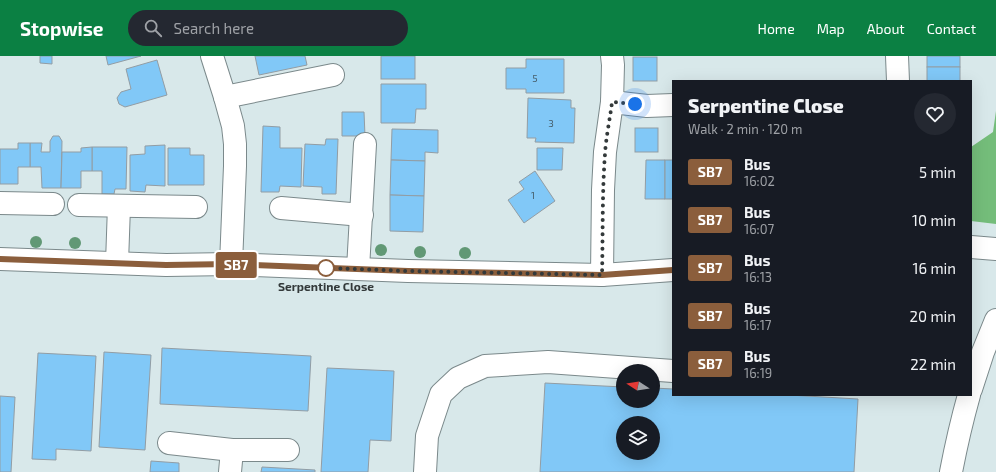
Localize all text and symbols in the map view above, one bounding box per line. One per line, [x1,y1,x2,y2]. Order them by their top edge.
search box [128,10,408,46]
text: Stopwise [20,17,104,40]
icon: search [142,17,164,39]
text: Search here [174,19,254,37]
text: Home [758,20,795,37]
text: Map [817,20,845,37]
text: About [867,20,905,37]
text: Contact [927,20,976,37]
house number: 5 [532,72,538,84]
button: heart [914,93,956,135]
your location [625,94,645,114]
text: Serpentine Close [688,94,844,117]
house number: 3 [548,117,554,129]
text: Walk · 2 min · 120 m [688,121,802,137]
text: Bus [744,155,770,173]
text: SB7 [698,163,722,180]
text: 5 min [919,163,956,181]
text: 16:02 [744,173,775,189]
house number: 1 [531,189,535,201]
text: Bus [744,203,770,221]
text: SB7 [698,211,722,228]
text: 10 min [912,211,956,229]
text: 16:07 [744,221,774,237]
text: Bus [744,251,770,269]
line badge: SB7 [213,252,259,278]
text: SB7 [224,256,248,273]
marker: Serpentine Close [317,259,335,277]
text: SB7 [698,259,722,276]
text: 16 min [913,259,956,277]
text: 16:13 [744,269,772,285]
place label: Serpentine Close [278,279,374,293]
text: Bus [744,299,770,317]
text: SB7 [698,307,722,324]
text: 20 min [910,307,956,325]
text: 16:17 [744,317,772,333]
text: Bus [744,347,770,365]
text: SB7 [698,355,722,372]
text: 22 min [910,355,956,373]
north arrow [616,364,660,408]
map controls [616,364,660,460]
text: 16:19 [744,365,772,381]
button: layers [616,416,660,460]

